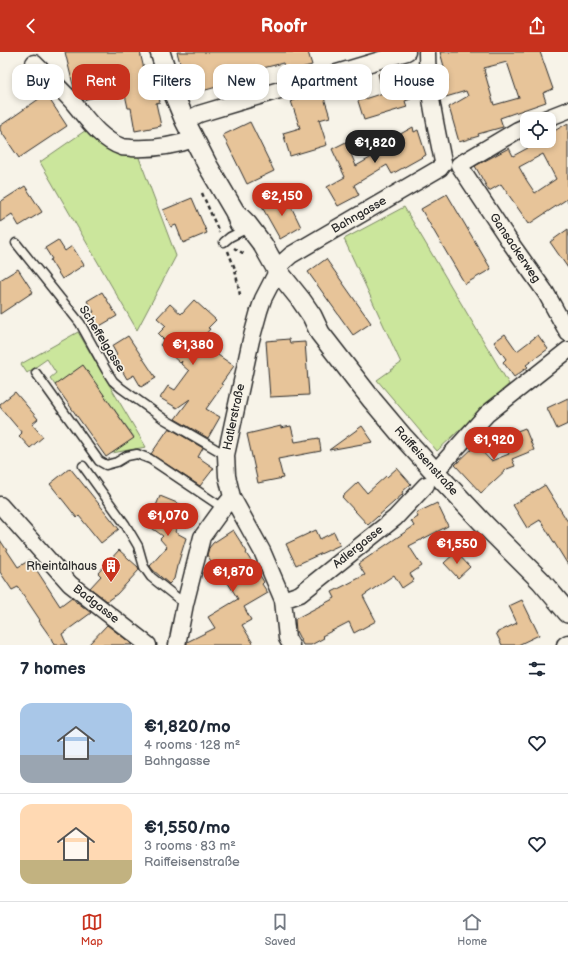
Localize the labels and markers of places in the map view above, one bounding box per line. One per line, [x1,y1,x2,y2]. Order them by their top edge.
pin: €1,820 [342,130,408,164]
pin: €2,150 [249,183,315,217]
pin: €1,380 [160,332,226,366]
pin: €1,920 [461,427,527,461]
pin: €1,070 [135,503,201,537]
pin: €1,550 [424,531,490,565]
building icon: Rheintalhaus [100,555,122,583]
place label: Rheintalhaus [26,559,97,574]
pin: €1,870 [200,559,266,593]

